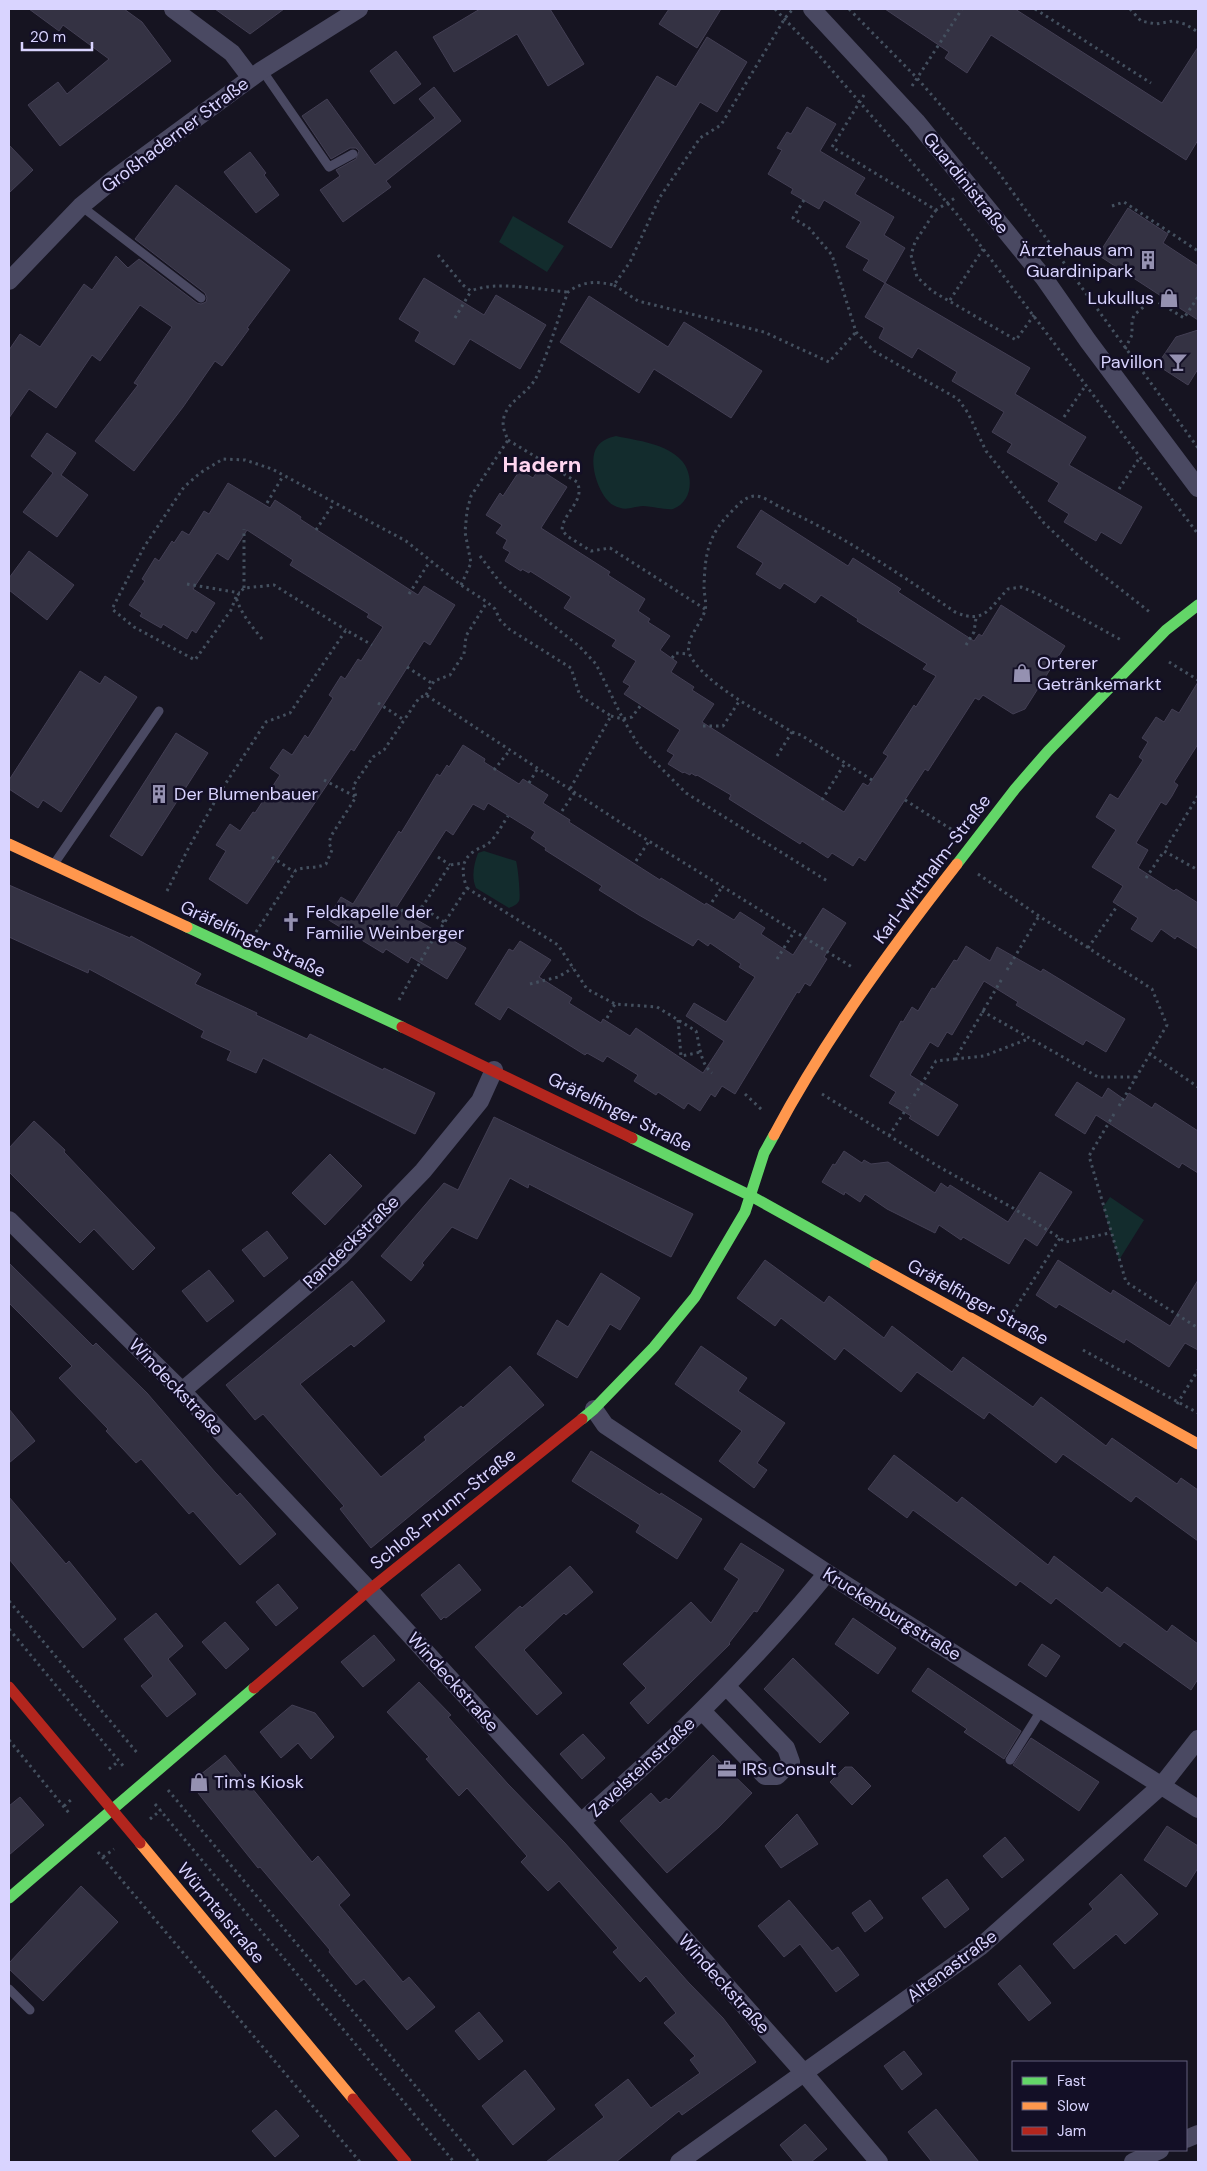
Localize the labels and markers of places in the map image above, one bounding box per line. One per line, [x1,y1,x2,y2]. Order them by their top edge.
place label: Ärztehaus am Guardinipark [1019,238,1133,283]
building icon: Ärztehaus am Guardinipark [1137,249,1159,271]
place label: Lukullus [1087,286,1154,310]
shop icon: Lukullus [1158,287,1180,309]
place label: Pavillon [1101,350,1163,374]
bar icon: Pavillon [1167,351,1189,373]
place label: Orterer Getränkemarkt [1037,651,1162,696]
shop icon: Orterer Getränkemarkt [1011,662,1033,684]
place label: Der Blumenbauer [174,782,318,806]
building icon: Der Blumenbauer [148,783,170,805]
place label: Feldkapelle der Familie Weinberger [306,900,465,945]
church icon: Feldkapelle der Familie Weinberger [280,911,302,933]
place label: IRS Consult [742,1757,836,1781]
office icon: IRS Consult [716,1758,738,1780]
place label: Tim's Kiosk [214,1770,304,1794]
shop icon: Tim's Kiosk [188,1771,210,1793]

